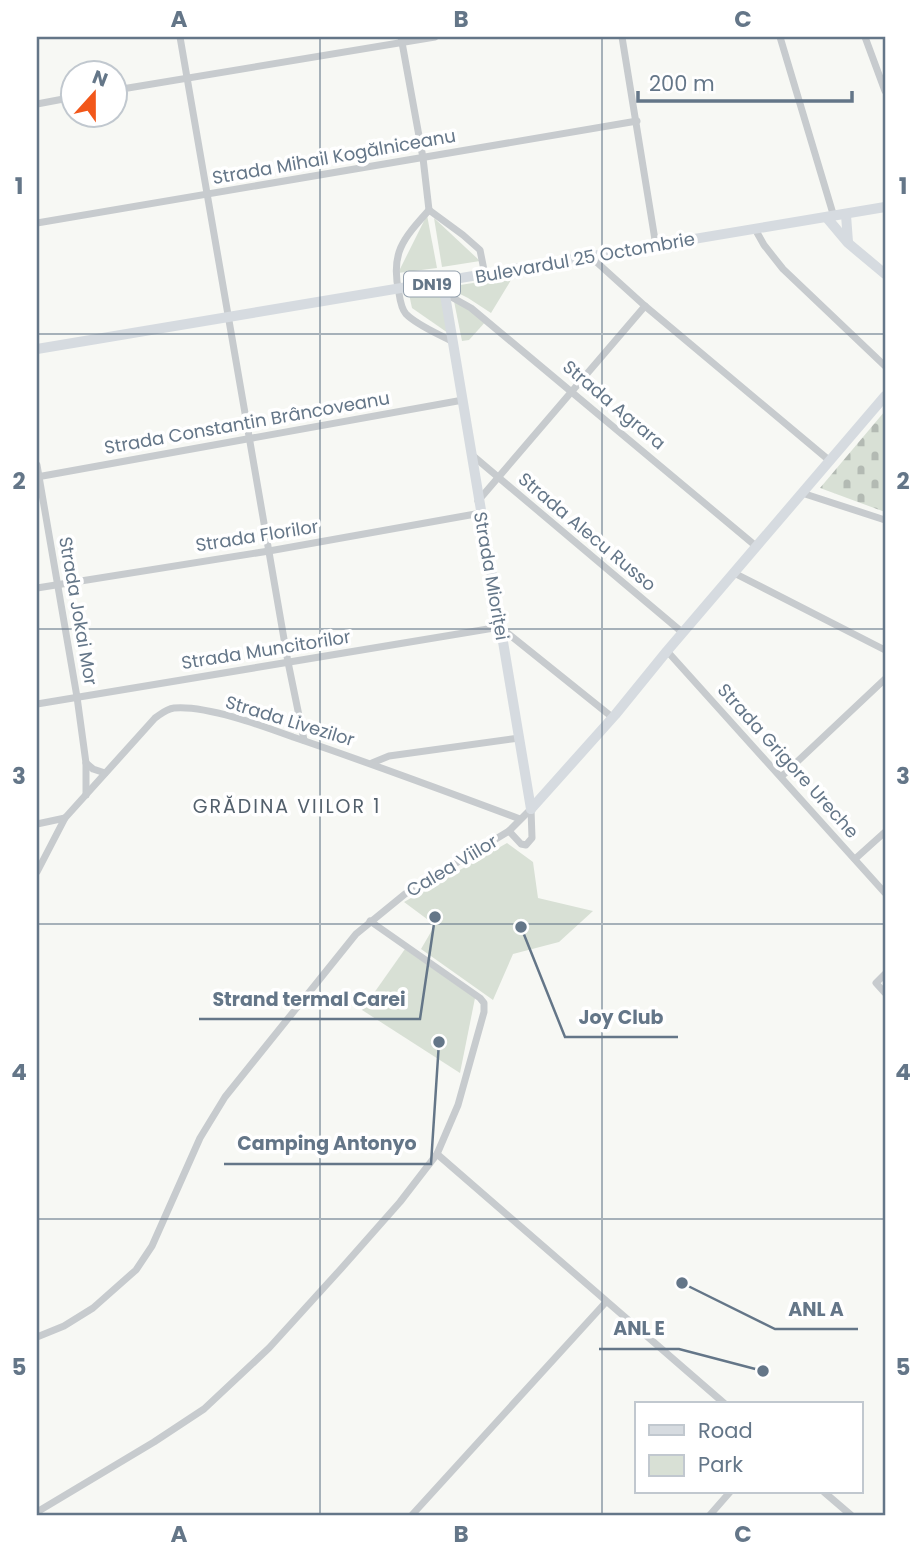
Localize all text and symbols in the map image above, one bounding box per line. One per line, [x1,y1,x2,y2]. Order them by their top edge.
text: A [171,3,188,35]
text: B [453,3,469,35]
text: C [734,3,752,35]
north arrow [60,60,130,130]
scale bar [638,60,852,104]
text: N [88,63,111,94]
text: 200 m [649,69,715,98]
street label: Strada Mihail Kogălniceanu [210,123,458,190]
text: 1 [15,170,23,202]
text: 1 [899,170,907,202]
street label: Bulevardul 25 Octombrie [473,226,697,289]
road number: DN19 [404,272,460,296]
street label: Strada Agrara [558,354,671,455]
street label: Strada Constantin Brâncoveanu [102,385,392,460]
text: 2 [12,465,26,497]
text: 2 [896,465,910,497]
street label: Strada Alecu Russo [513,466,662,597]
street label: Strada Mioriței [468,510,515,642]
street label: Strada Florilor [194,513,320,558]
street label: Strada Jokai Mor [53,535,104,688]
street label: Strada Muncitorilor [180,624,353,675]
street label: Strada Grigore Ureche [712,678,865,843]
street label: Strada Livezilor [222,689,358,752]
text: 3 [12,760,26,792]
text: 3 [896,760,910,792]
district label: GRĂDINA VIILOR 1 [193,793,381,820]
street label: Calea Viilor [401,828,502,903]
callout: Strand termal Carei [199,979,420,1019]
text: Strand termal Carei [212,986,406,1013]
callout: Joy Club [565,997,678,1037]
text: Joy Club [579,1004,664,1031]
text: 4 [11,1056,27,1088]
text: 4 [895,1056,911,1088]
callout: Camping Antonyo [224,1124,431,1164]
text: Camping Antonyo [237,1130,417,1157]
callout: ANL A [775,1289,858,1329]
text: ANL A [788,1296,844,1323]
callout: ANL E [599,1309,679,1349]
text: ANL E [613,1315,665,1342]
text: 5 [12,1351,26,1383]
text: 5 [896,1351,910,1383]
legend [635,1402,862,1494]
text: Road [698,1416,753,1445]
text: Park [698,1450,743,1479]
text: A [171,1518,188,1550]
text: B [453,1518,469,1550]
text: C [734,1518,752,1550]

